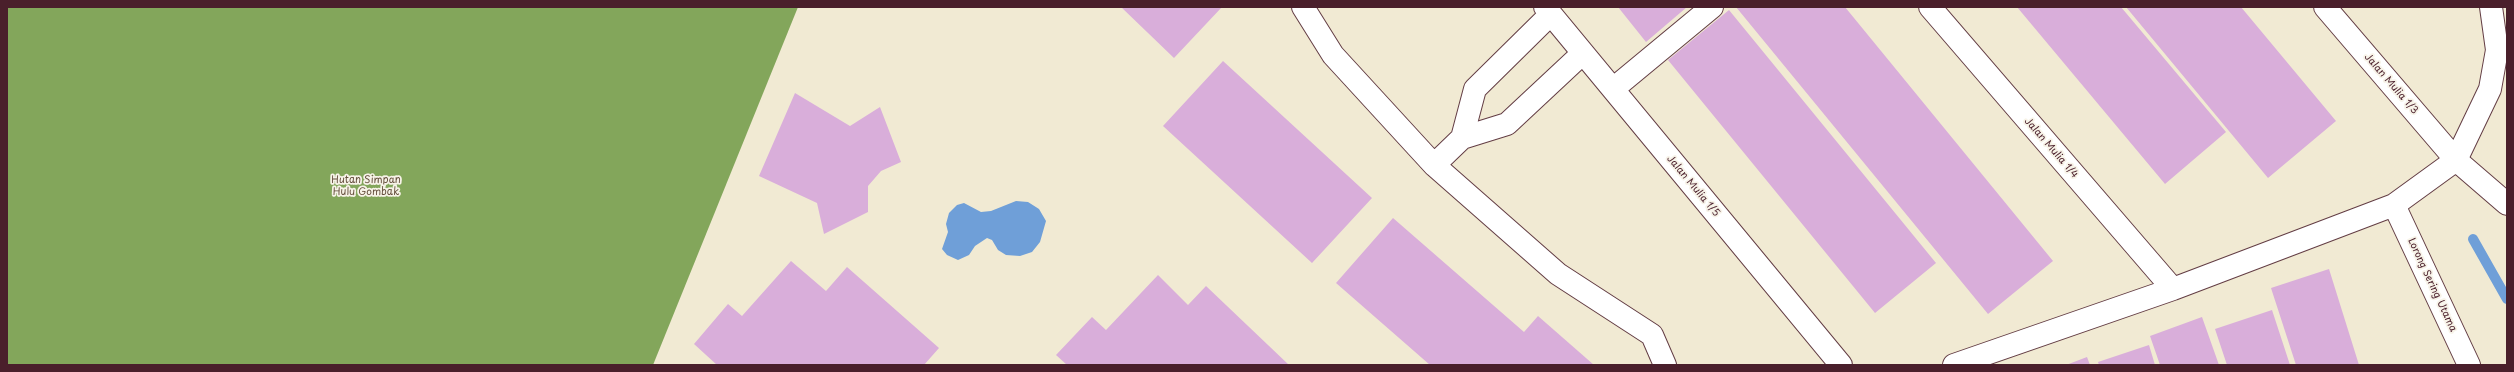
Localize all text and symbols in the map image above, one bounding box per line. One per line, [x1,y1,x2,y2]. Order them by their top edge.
street label: Jalan Mulia 1/3 [2362,51,2420,117]
street label: Jalan Mulia 1/4 [2022,115,2080,181]
street label: Jalan Mulia 1/5 [1664,153,1722,219]
park label: Hutan Simpan Hulu Gombak [331,174,401,198]
street label: Lorong Sering Utama [2405,236,2459,334]

